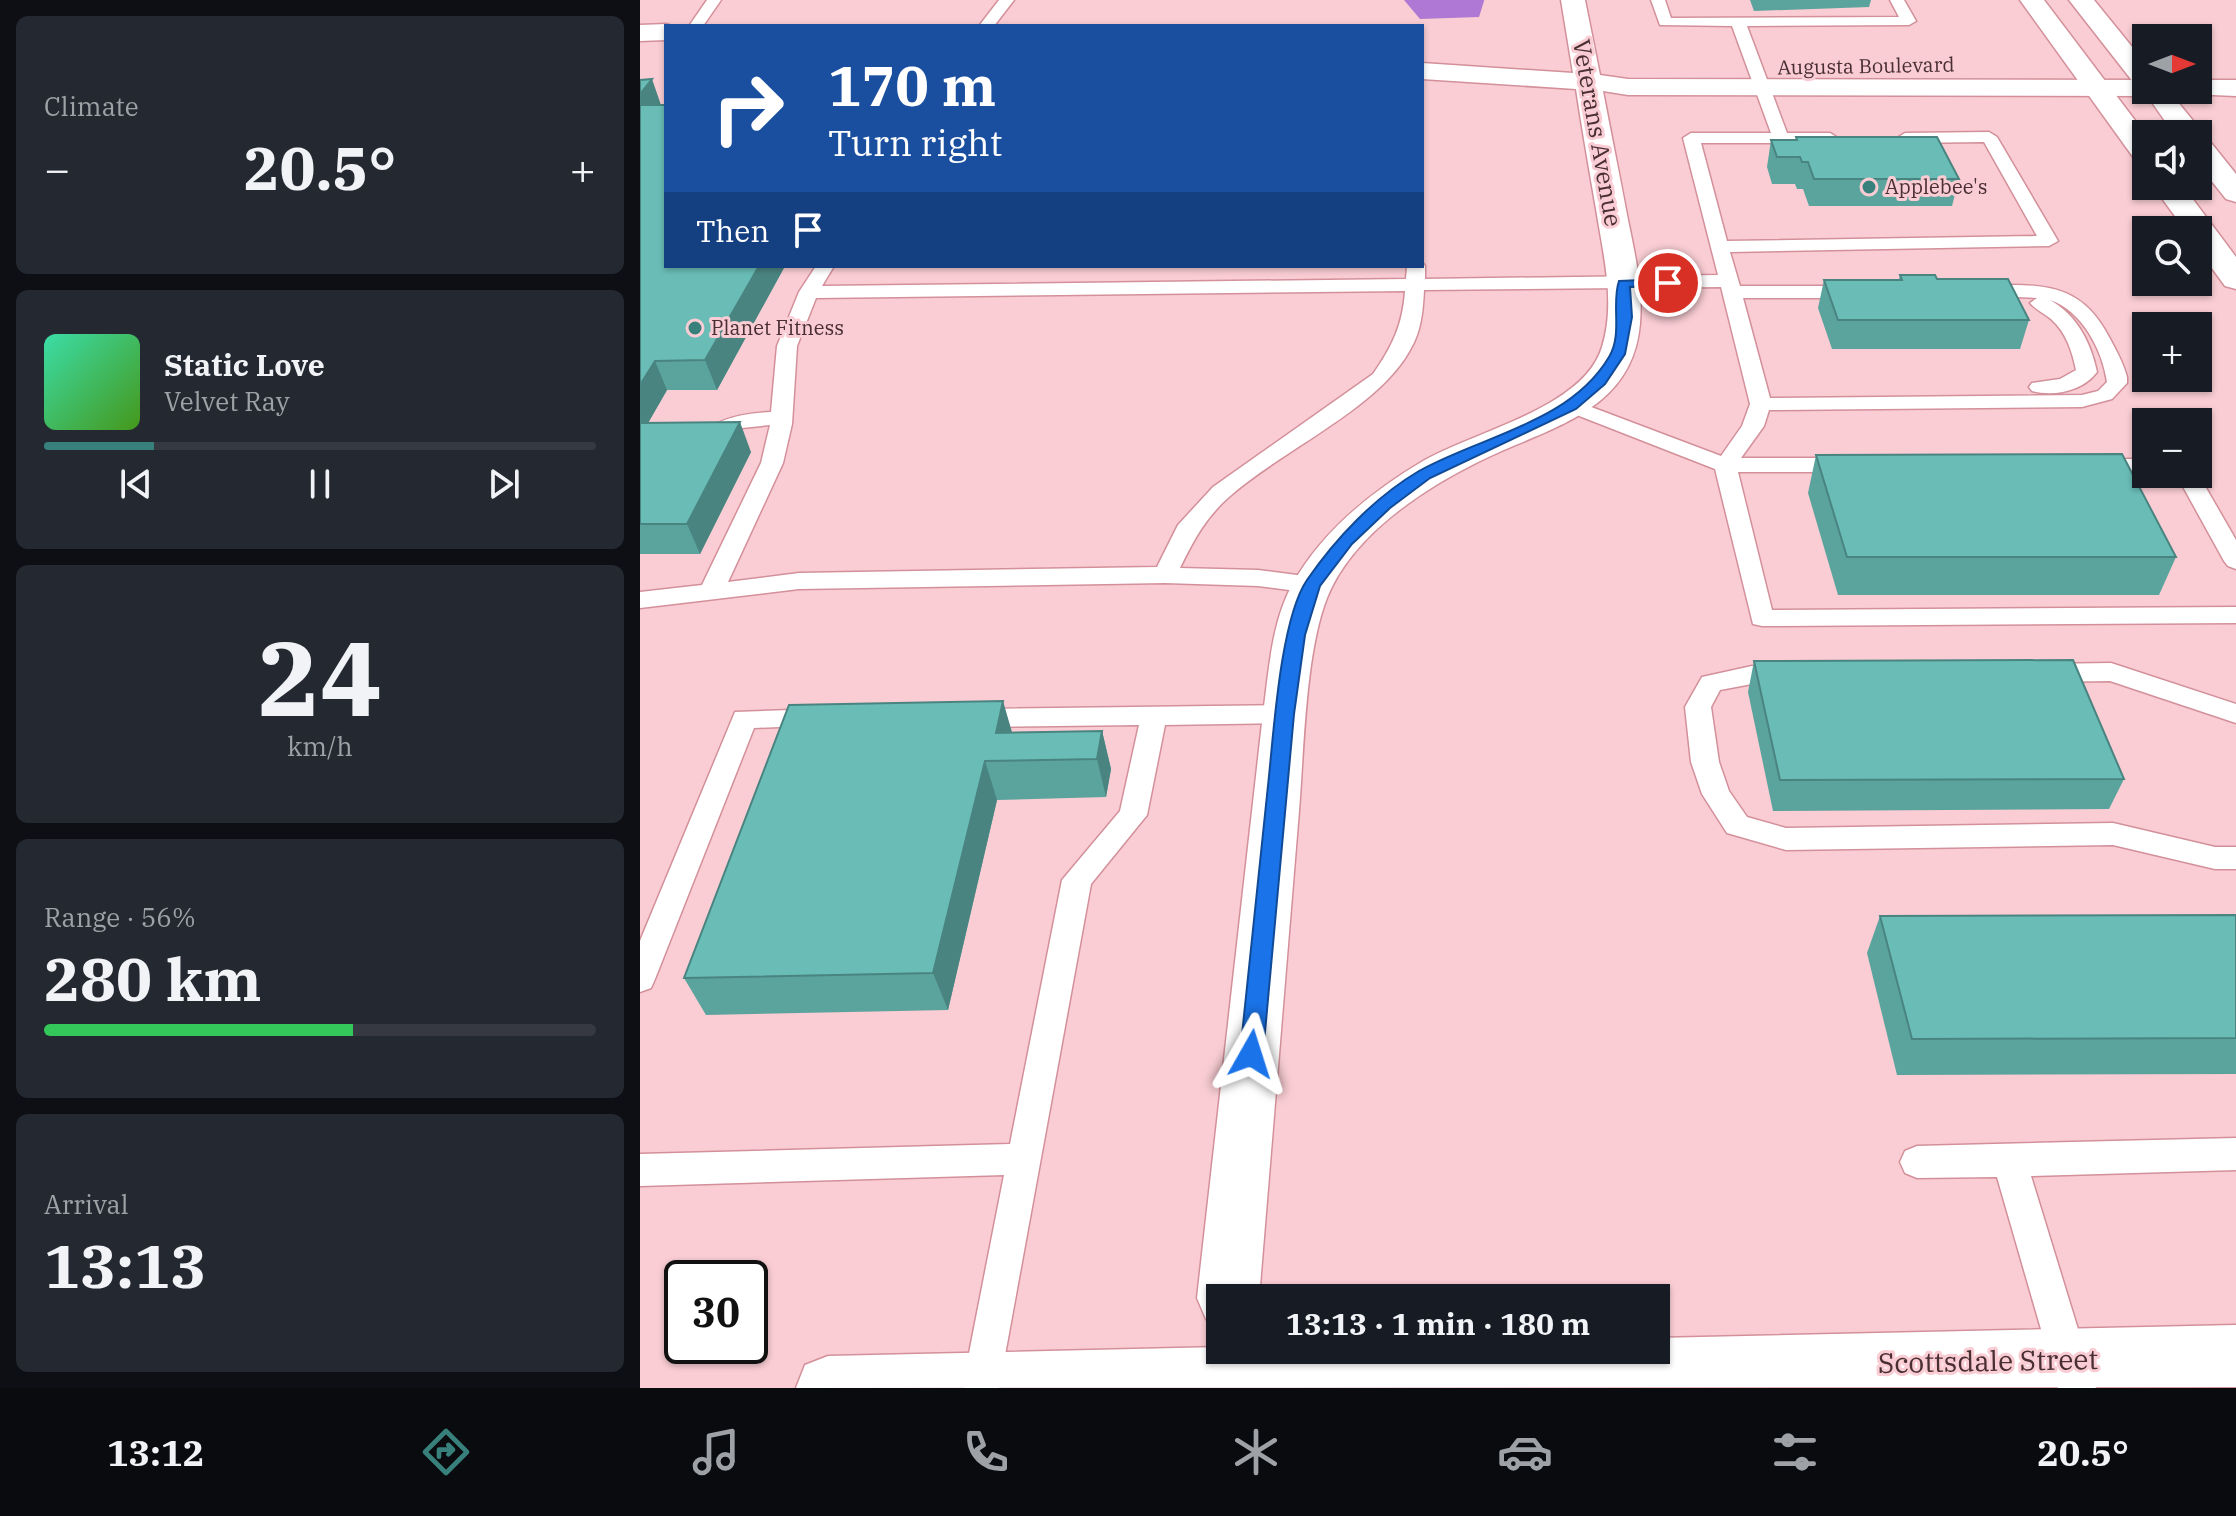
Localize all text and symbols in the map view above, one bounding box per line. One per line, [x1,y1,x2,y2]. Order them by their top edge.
north arrow [2132,24,2212,104]
map controls [2132,24,2212,488]
street label: Veterans Avenue [1566,37,1630,229]
text: 170 m [828,49,996,121]
street label: Augusta Boulevard [1777,50,1955,81]
icon: right [696,56,800,160]
text: Climate [44,89,139,123]
text: Turn right [828,119,1002,166]
button: sound [2132,120,2212,200]
text: 20.5° [243,128,397,207]
text: − [44,140,70,197]
text: + [570,140,596,197]
place label: Applebee's [1885,173,1988,200]
marker: Applebee's [1860,178,1878,196]
icon: arrive [786,208,830,252]
text: Then [696,211,770,250]
button: search [2132,216,2212,296]
pin [1634,249,1702,317]
icon: arrive [1646,261,1690,305]
button: + [2132,312,2212,392]
place label: Planet Fitness [711,314,844,341]
marker: Planet Fitness [686,319,704,337]
text: Static Love [164,345,325,384]
text: Velvet Ray [164,384,290,418]
button: − [2132,408,2212,488]
icon: previous [114,462,158,506]
icon: pause [298,462,342,506]
icon: next [482,462,526,506]
text: 24 [258,609,382,745]
text: km/h [287,729,353,763]
text: Range · 56% [44,900,196,934]
text: 280 km [44,939,262,1018]
position arrow [1209,1012,1293,1096]
text: Arrival [44,1187,129,1221]
text: 13:13 [44,1226,206,1305]
speed limit sign: 30 [664,1260,768,1364]
text: 13:13 · 1 min · 180 m [1286,1304,1590,1343]
street label: Scottsdale Street [1877,1340,2099,1381]
icon: directions [418,1424,474,1480]
icon: music [688,1424,744,1480]
icon: phone [958,1424,1014,1480]
icon: climate [1228,1424,1284,1480]
icon: car [1497,1424,1553,1480]
icon: filters [1767,1424,1823,1480]
text: 13:12 [107,1429,204,1476]
text: 20.5° [2037,1429,2129,1476]

